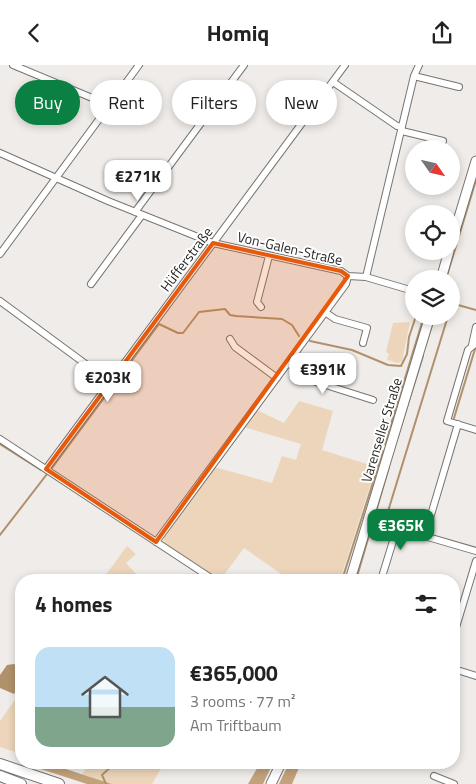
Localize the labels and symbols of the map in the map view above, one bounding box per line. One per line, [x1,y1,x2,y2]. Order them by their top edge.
north arrow [405,140,460,195]
pin: €271K [103,159,173,202]
street label: Hüfferstraße [155,222,217,296]
street label: Von-Galen-Straße [235,226,345,270]
pin: €391K [288,353,358,395]
pin: €203K [73,361,143,403]
street label: Varenseller Straße [355,375,407,485]
pin: €365K [366,509,436,551]

